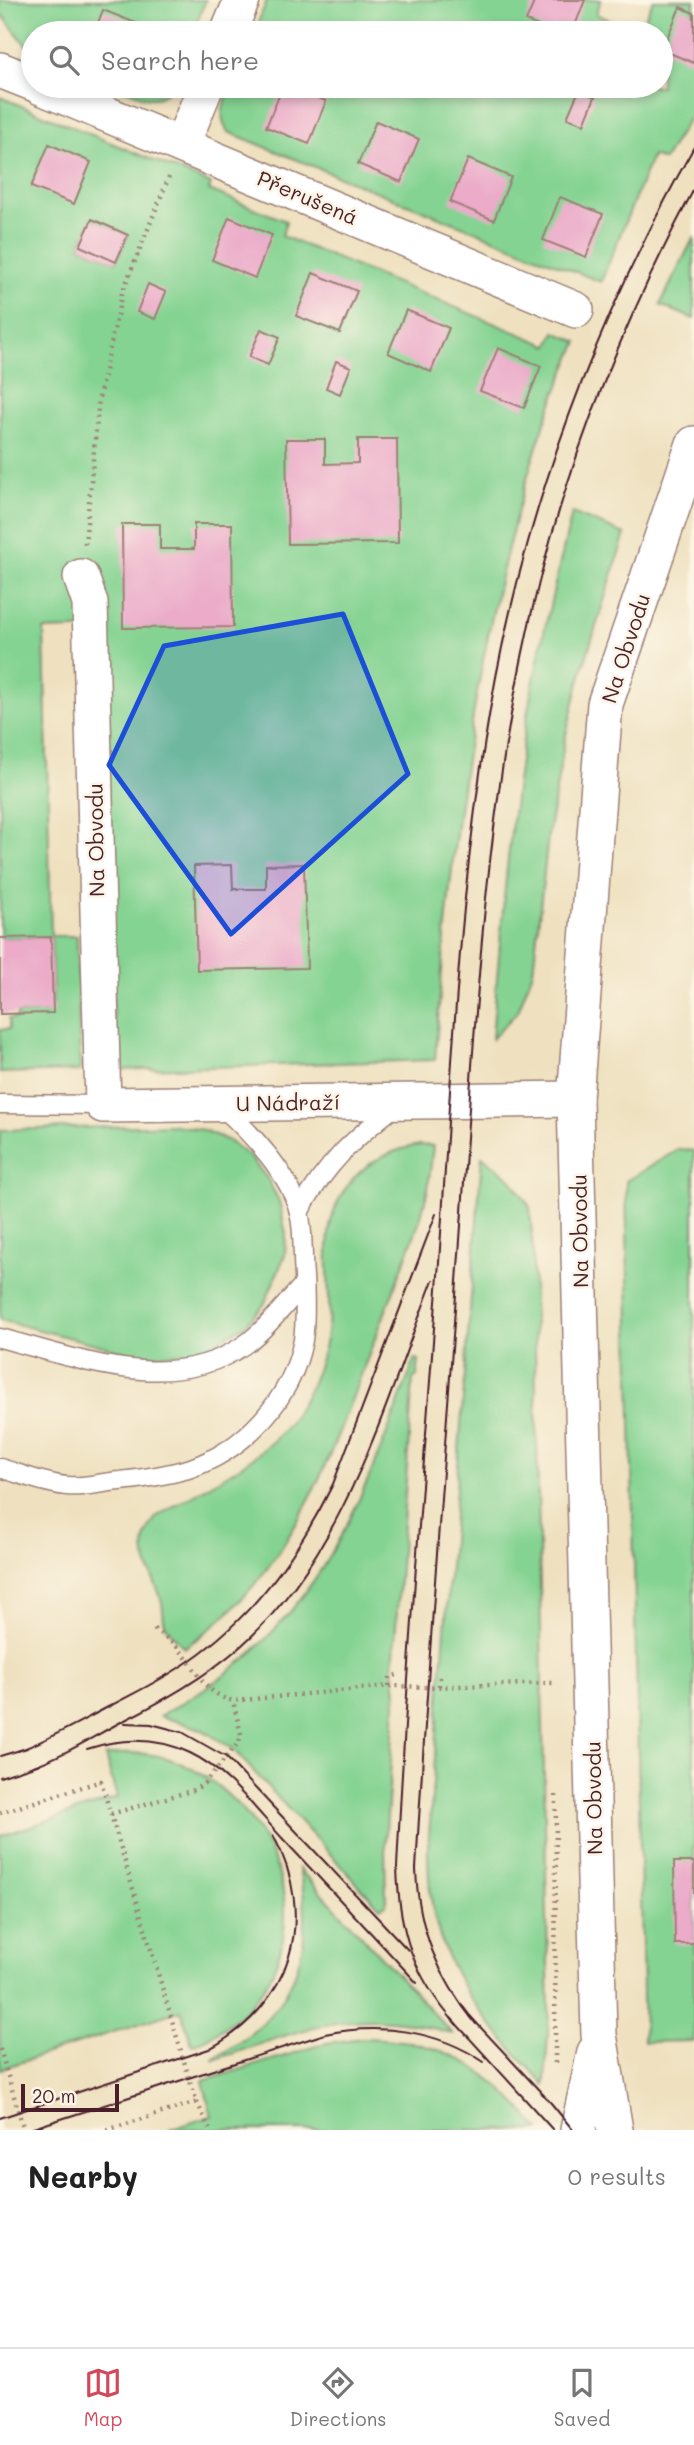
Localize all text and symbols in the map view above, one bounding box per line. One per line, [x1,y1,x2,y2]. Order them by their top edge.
search box [21,21,673,98]
icon: search [45,41,83,79]
text: Search here [101,43,259,77]
street label: Přerušená [254,164,362,230]
street label: Na Obvodu [595,590,655,706]
street label: Na Obvodu [81,783,109,897]
street label: U Nádraží [236,1088,340,1116]
street label: Na Obvodu [565,1174,593,1288]
street label: Na Obvodu [579,1741,607,1855]
scale bar [21,2081,119,2113]
text: 20 m [32,2083,76,2108]
text: Nearby [28,2156,138,2196]
text: 0 results [568,2161,666,2191]
tab: Map [84,2364,122,2431]
tab: Directions [290,2364,386,2431]
tab: Saved [554,2364,610,2431]

